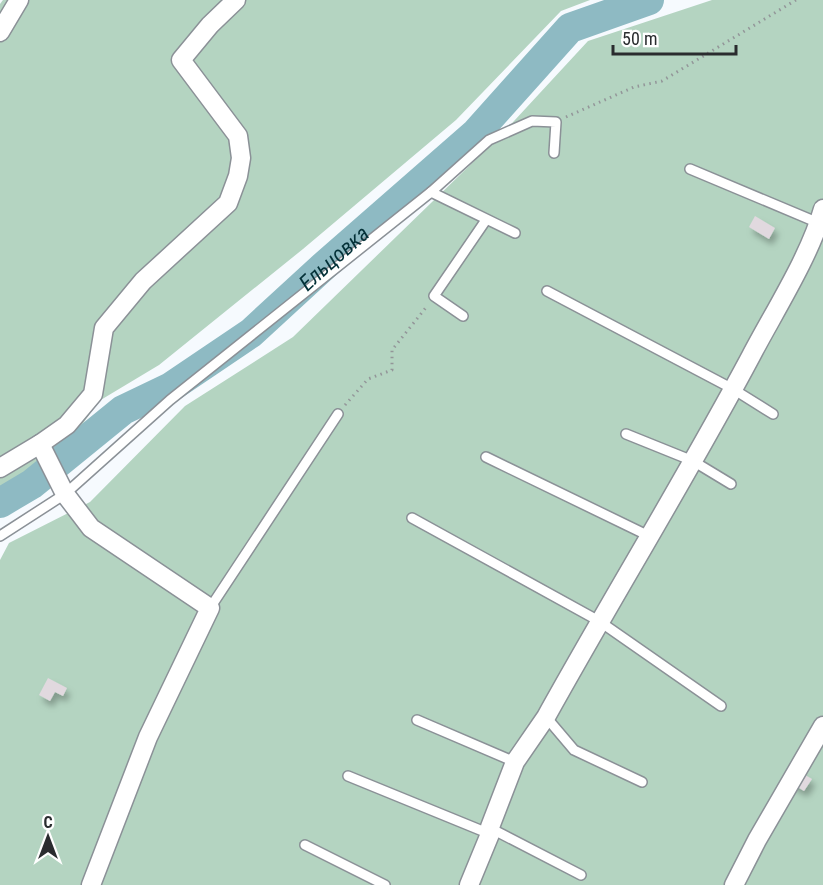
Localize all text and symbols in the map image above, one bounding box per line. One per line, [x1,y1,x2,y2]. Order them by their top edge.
scale bar [613,18,736,56]
text: 50 m [622,28,657,49]
water label: Ельцовка [294,220,374,295]
north arrow [18,807,78,867]
text: С [43,813,53,832]

